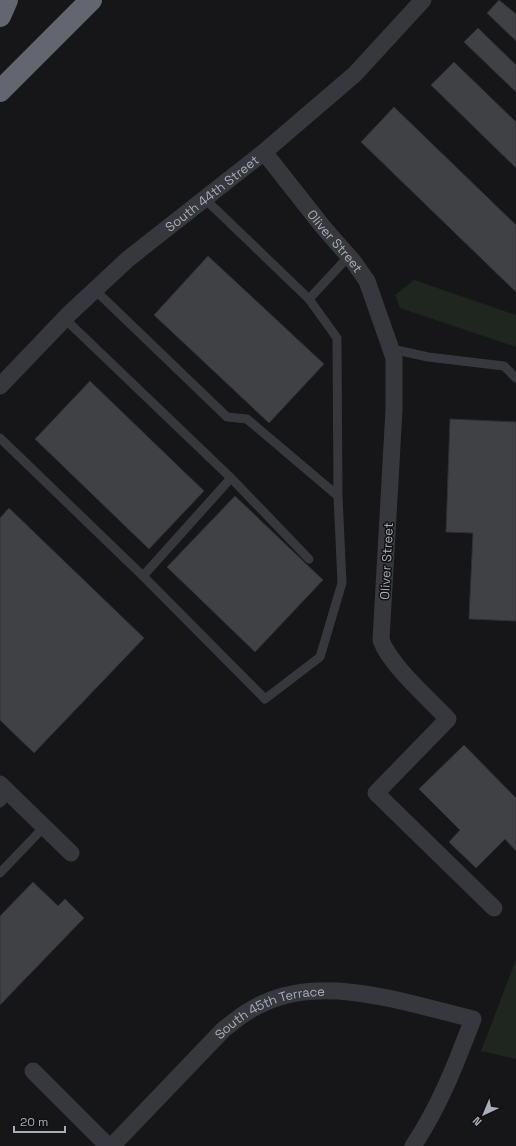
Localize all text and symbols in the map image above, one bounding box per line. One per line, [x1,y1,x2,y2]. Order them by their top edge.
street label: South 44th Street [162,151,262,236]
street label: Oliver Street [303,206,366,276]
street label: Oliver Street [376,522,397,600]
street label: South 45th Terrace [211,983,325,1043]
north arrow [464,1094,504,1134]
scale bar [14,1108,65,1134]
text: 20 m [20,1114,48,1130]
text: N [470,1114,485,1129]

